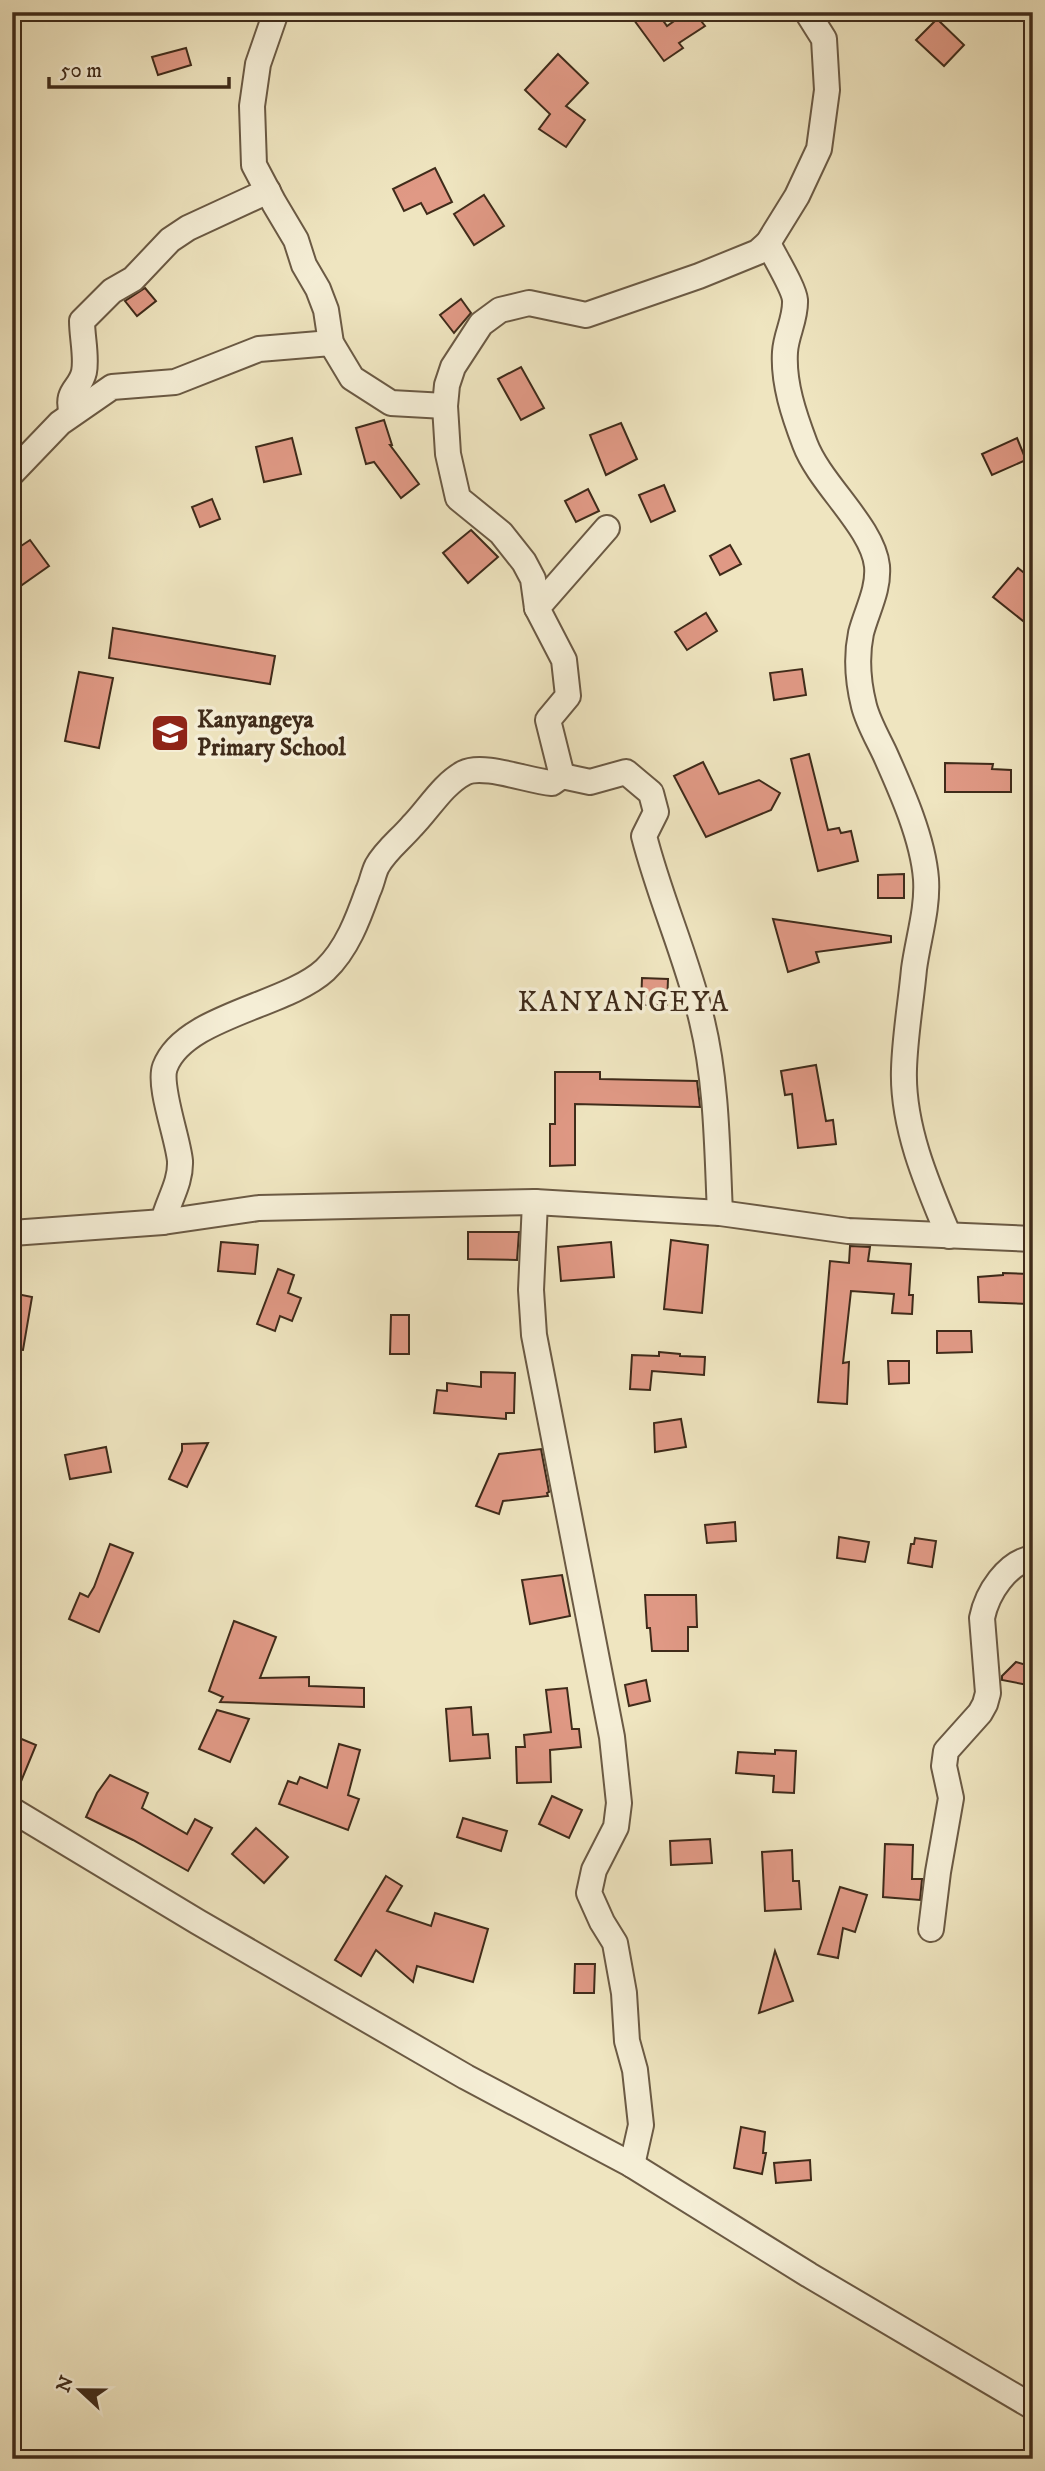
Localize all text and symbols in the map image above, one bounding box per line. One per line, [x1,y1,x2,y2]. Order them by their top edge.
scale bar [49,46,229,90]
text: 50 m [60,58,102,84]
place label: Kanyangeya Primary School [197,705,346,763]
school or university icon: Kanyangeya Primary School [149,712,191,754]
district label: KANYANGEYA [518,985,730,1020]
north arrow [46,2356,116,2426]
text: N [52,2372,79,2396]

